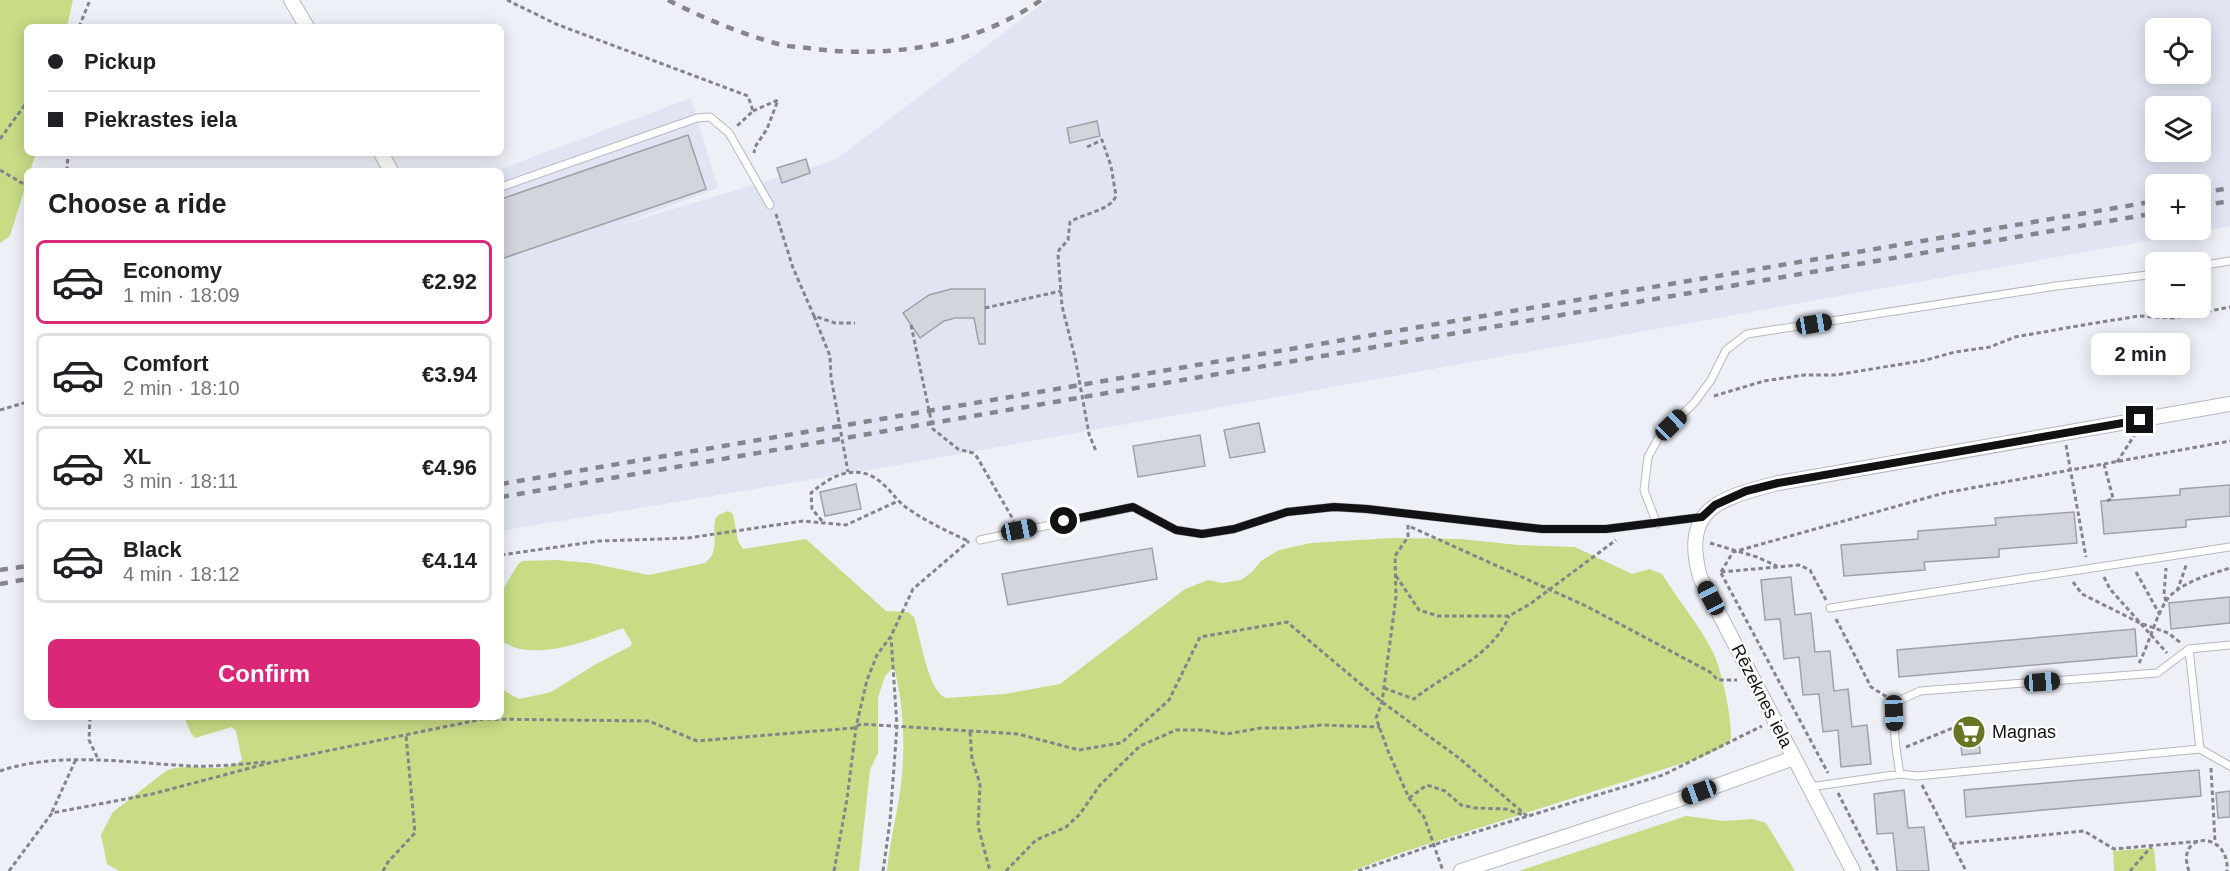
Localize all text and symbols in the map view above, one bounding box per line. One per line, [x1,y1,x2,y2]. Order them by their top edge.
map controls [2145,18,2211,318]
button: locate [2145,18,2211,84]
text: Pickup [84,49,156,74]
button: layers [2145,96,2211,162]
text: Piekrastes iela [84,107,237,132]
button: + [2145,174,2211,240]
text: Choose a ride [48,189,227,219]
button: − [2145,252,2211,318]
icon: car [51,255,105,309]
text: Economy [123,258,222,283]
text: €2.92 [422,269,477,294]
text: 1 min · 18:09 [123,284,240,306]
car [1795,312,1833,336]
callout: 2 min [2090,333,2190,375]
text: 2 min [2114,343,2167,365]
icon: car [51,348,105,402]
text: Comfort [123,351,209,376]
text: €3.94 [422,362,477,387]
text: 2 min · 18:10 [123,377,240,399]
car [1652,406,1690,444]
route end [2126,406,2153,433]
icon: car [51,441,105,495]
text: XL [123,444,151,469]
text: €4.96 [422,455,477,480]
text: 3 min · 18:11 [123,470,238,492]
route start [1050,507,1077,534]
car [1000,518,1038,542]
icon: car [51,534,105,588]
text: Black [123,537,182,562]
text: €4.14 [422,548,477,573]
text: 4 min · 18:12 [123,563,240,585]
car [1695,578,1727,618]
button: Confirm [48,639,480,708]
street label: Rēzeknes iela [1727,641,1797,752]
car [2023,672,2061,692]
car [1884,695,1904,731]
supermarket icon: Magnas [1951,714,1987,750]
place label: Magnas [1992,722,2056,742]
car [1679,777,1719,807]

